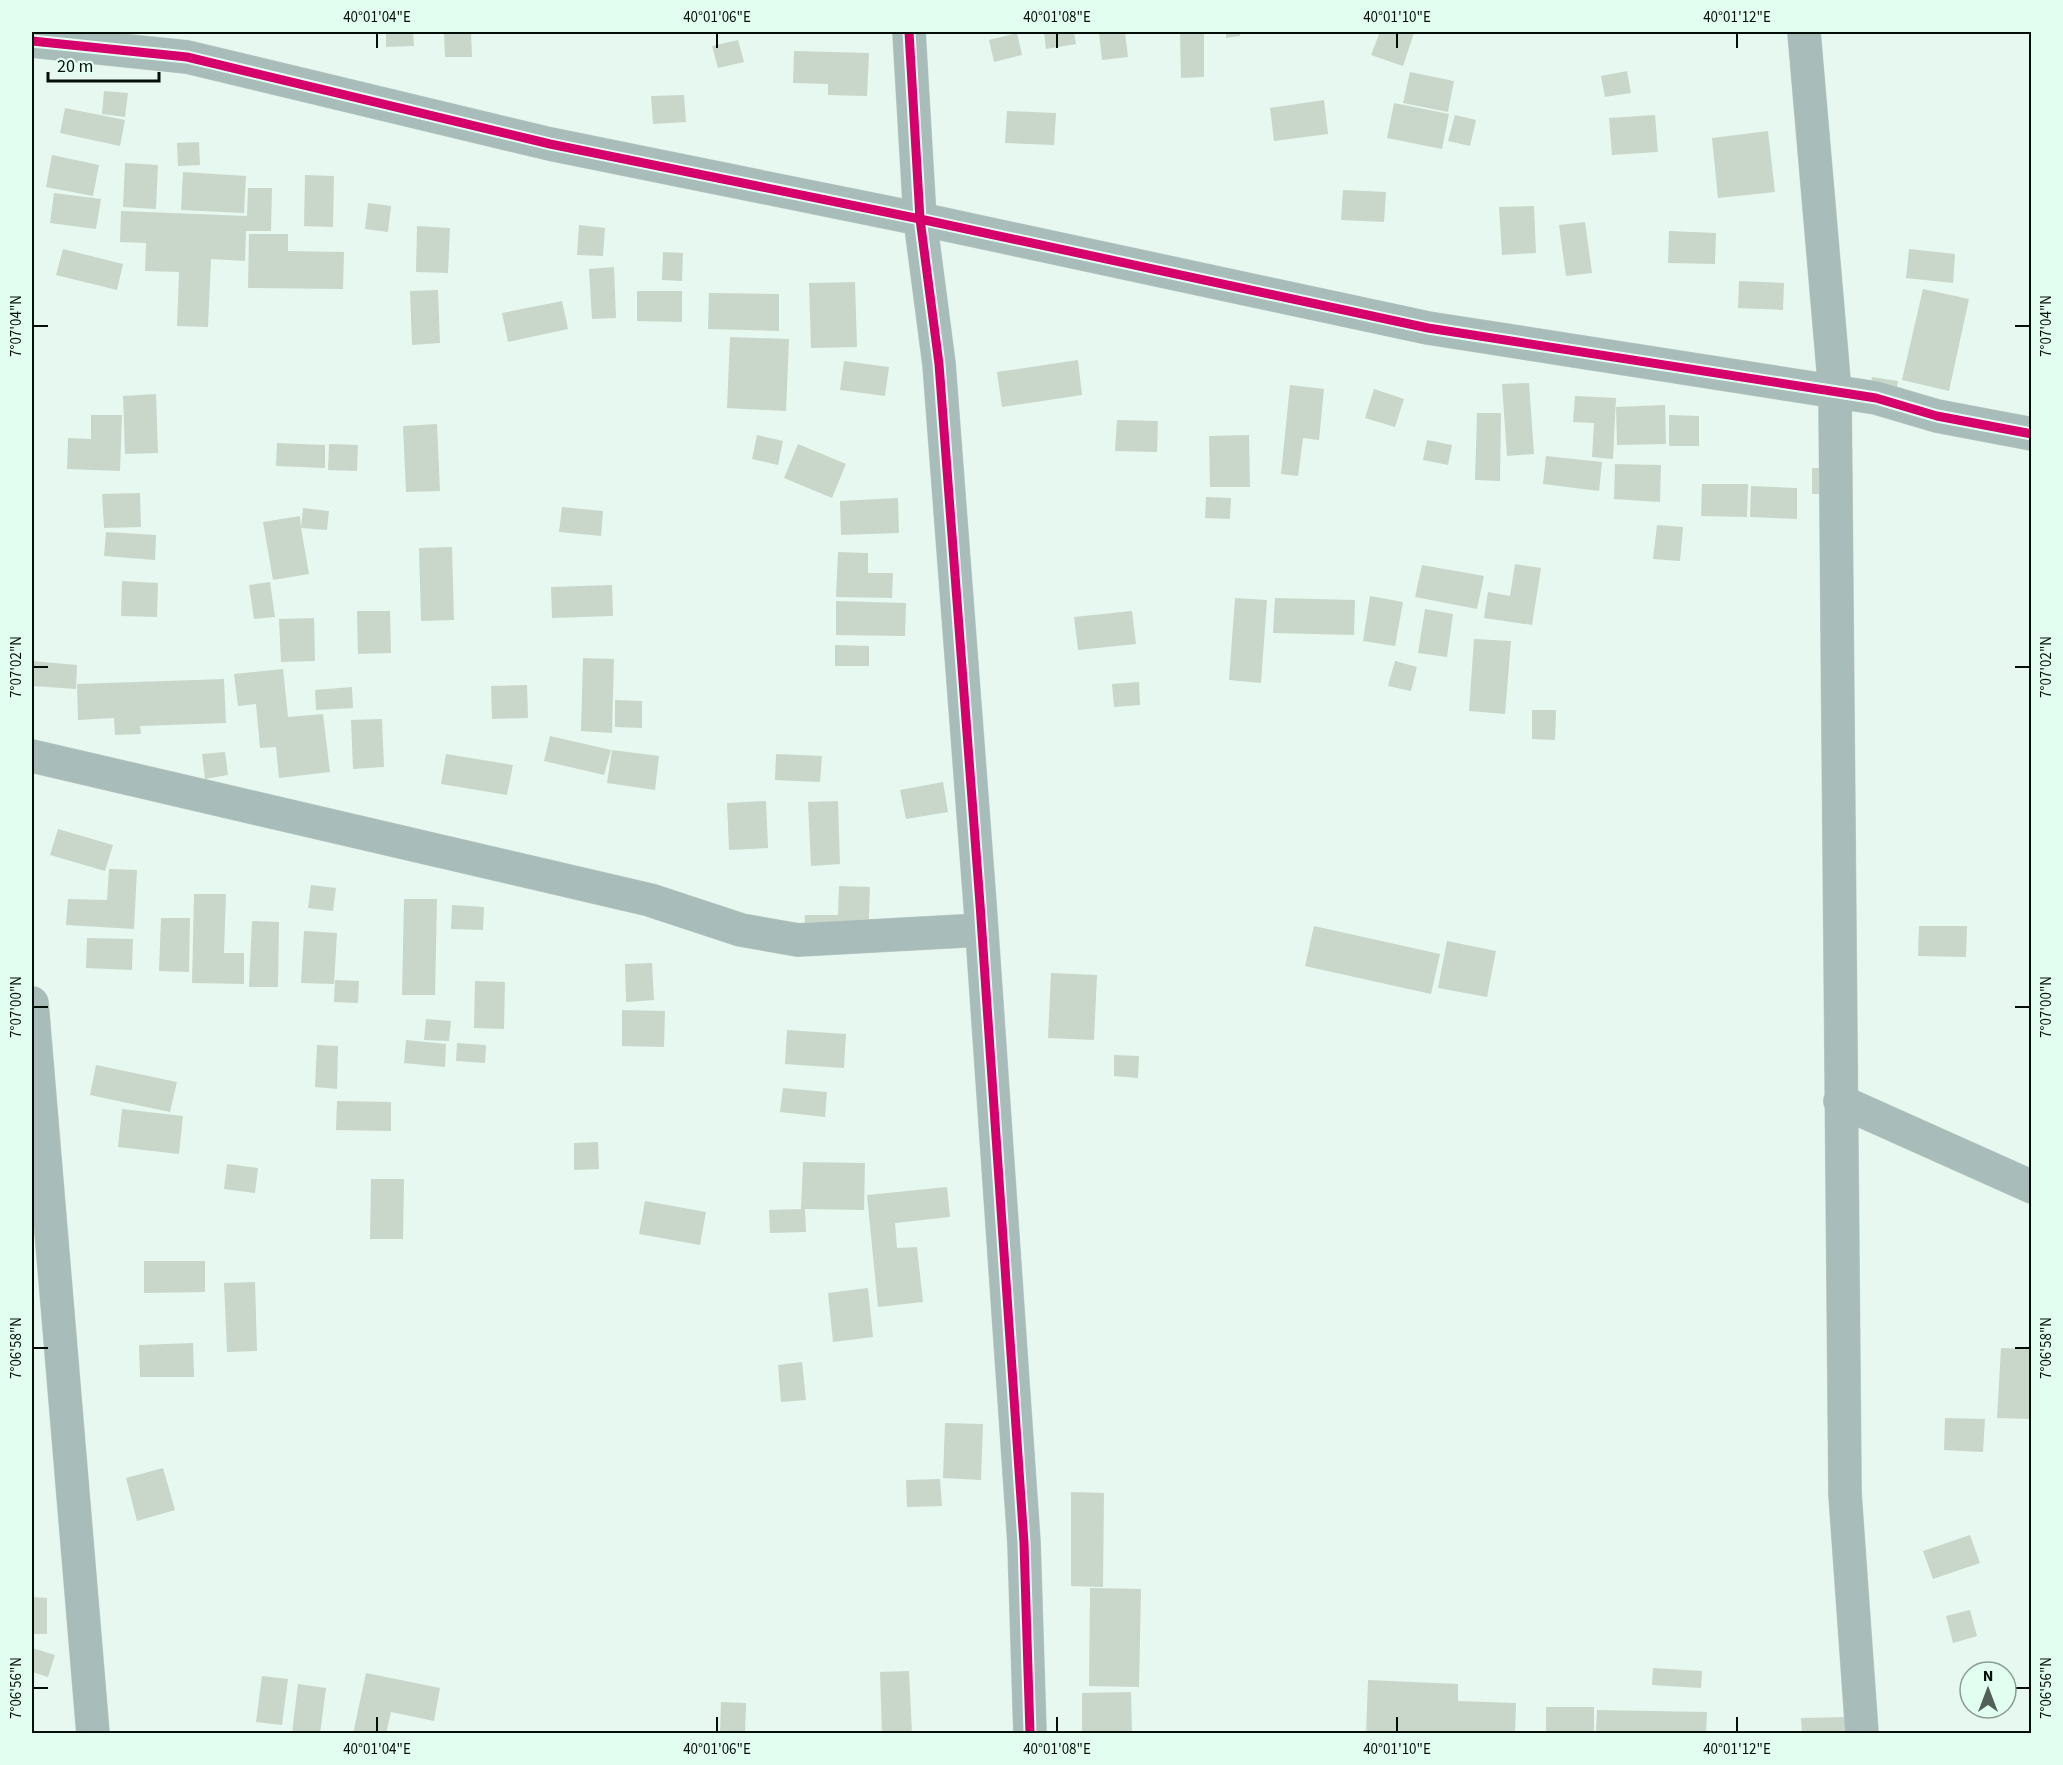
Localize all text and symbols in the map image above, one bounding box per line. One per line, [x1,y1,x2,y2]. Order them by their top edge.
text: 40°01'04"E [343,7,411,28]
text: 40°01'06"E [683,7,751,28]
text: 40°01'08"E [1023,7,1091,28]
text: 40°01'10"E [1363,7,1431,28]
text: 40°01'12"E [1703,7,1771,28]
scale bar [48,45,159,83]
text: 20 m [57,54,93,79]
text: 7°07'04"N [6,295,27,357]
text: 7°07'04"N [2036,295,2057,357]
text: 7°07'02"N [6,636,27,698]
text: 7°07'02"N [2036,636,2057,698]
text: 7°07'00"N [6,976,27,1038]
text: 7°07'00"N [2036,976,2057,1038]
text: 7°06'58"N [6,1317,27,1379]
text: 7°06'58"N [2036,1317,2057,1379]
text: 7°06'56"N [6,1657,27,1719]
text: 7°06'56"N [2036,1657,2057,1719]
north arrow [1958,1660,2018,1720]
text: N [1983,1665,1993,1687]
text: 40°01'04"E [343,1739,411,1760]
text: 40°01'06"E [683,1739,751,1760]
text: 40°01'08"E [1023,1739,1091,1760]
text: 40°01'10"E [1363,1739,1431,1760]
text: 40°01'12"E [1703,1739,1771,1760]

